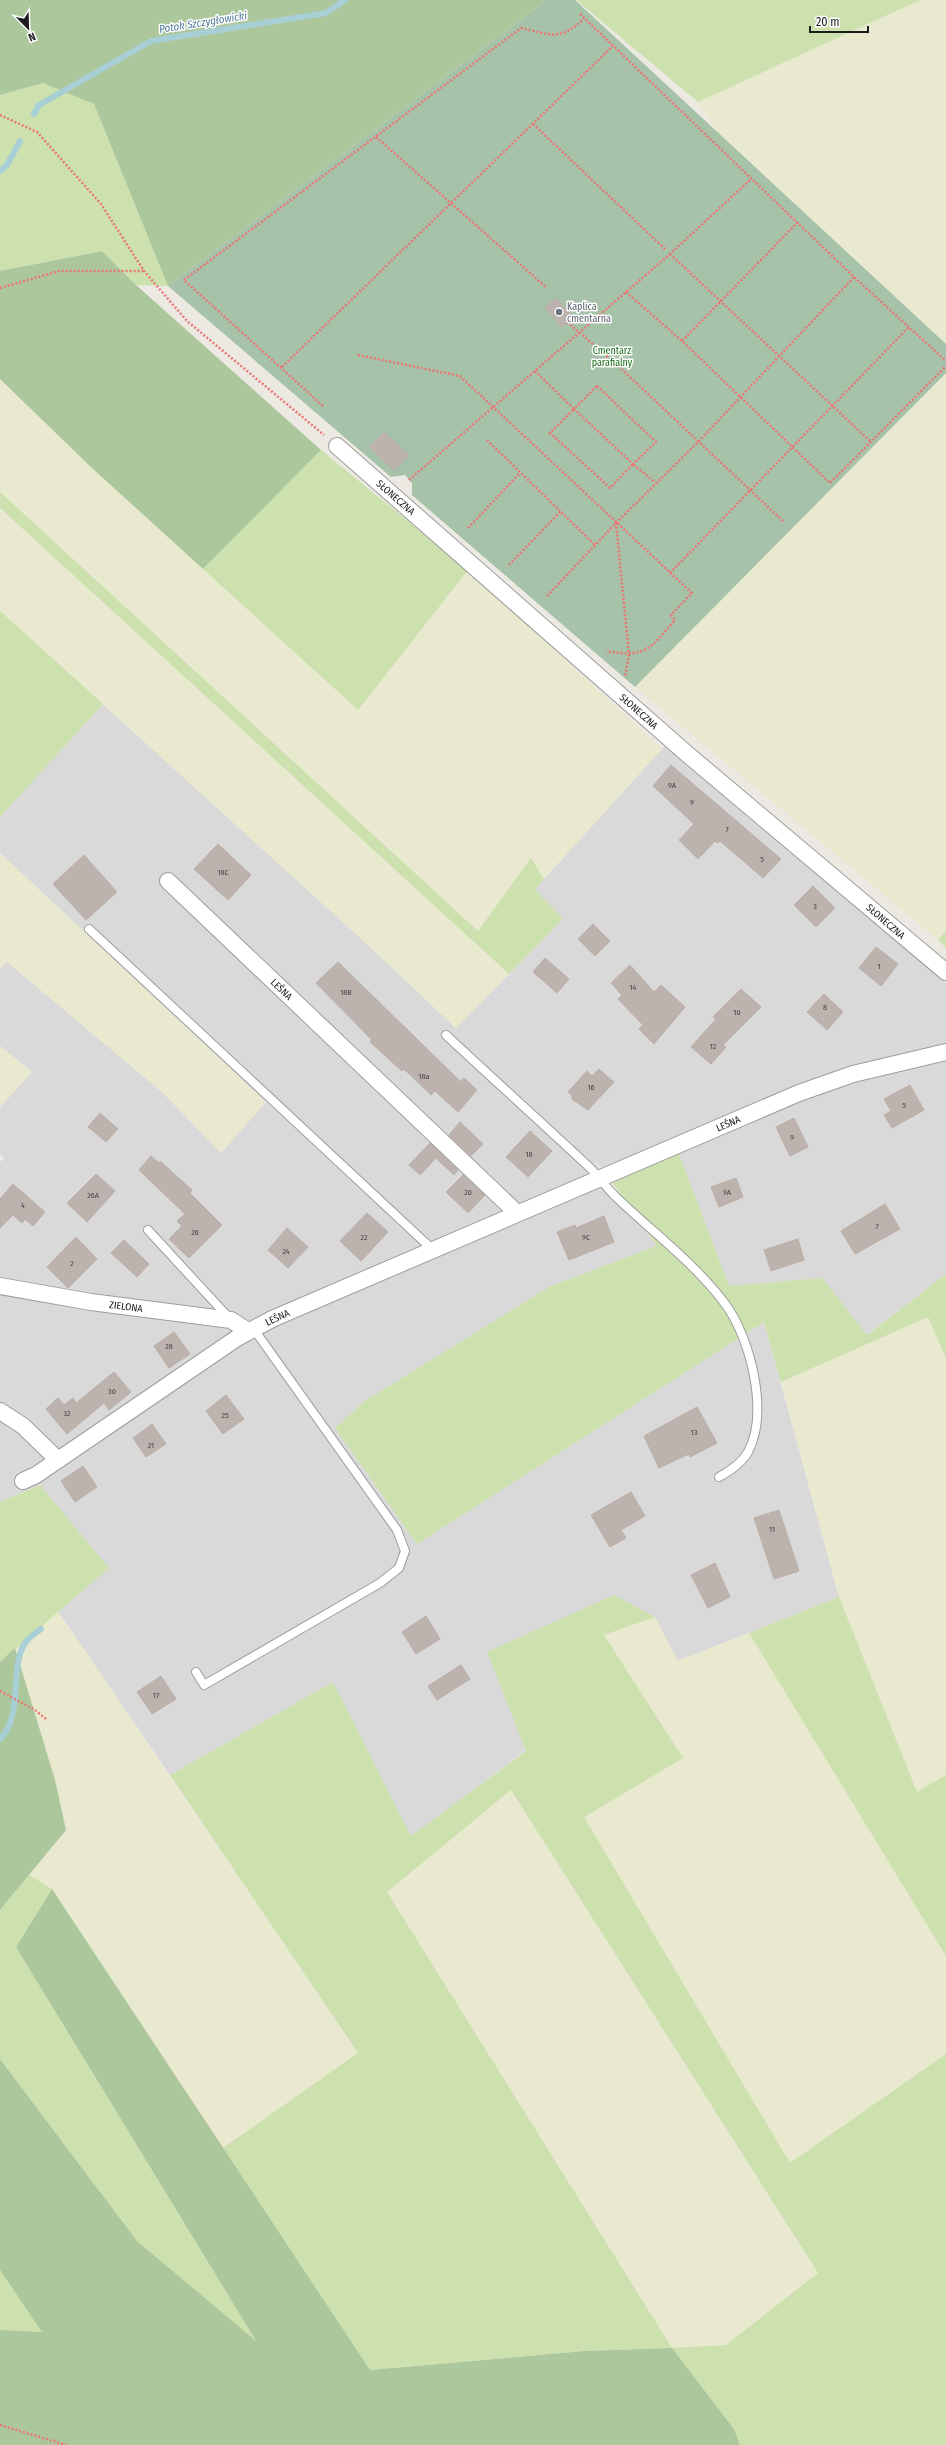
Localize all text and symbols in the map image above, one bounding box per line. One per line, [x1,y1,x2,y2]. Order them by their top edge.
north arrow [8,8,48,48]
scale bar [810,8,868,34]
water label: Potok Szczygłowicki [158,9,248,36]
text: 20 m [816,15,840,29]
text: N [26,29,37,44]
place label: Kaplica cmentarna [567,301,611,325]
marker: Kaplica cmentarna [554,307,564,317]
park label: Cmentarz parafialny [592,345,633,369]
street label: SŁONECZNA [374,478,418,518]
street label: SŁONECZNA [617,692,660,732]
house number: 9A [668,781,677,790]
house number: 9 [690,798,694,807]
house number: 7 [725,825,729,834]
house number: 5 [760,855,764,864]
house number: 18C [217,868,229,877]
house number: 3 [813,902,817,911]
street label: SŁONECZNA [864,902,908,942]
house number: 1 [877,962,881,971]
street label: LEŚNA [268,975,296,1003]
house number: 14 [630,983,637,992]
house number: 18B [340,988,352,997]
house number: 8 [823,1003,827,1012]
house number: 10 [733,1008,741,1017]
house number: 12 [710,1042,717,1051]
house number: 18a [418,1072,430,1081]
house number: 16 [587,1083,595,1092]
house number: 5 [902,1101,906,1110]
street label: LEŚNA [714,1111,743,1134]
house number: 9 [790,1133,794,1142]
house number: 18 [525,1150,533,1159]
house number: 20 [464,1188,472,1197]
house number: 9A [723,1188,732,1197]
house number: 26A [87,1191,100,1200]
house number: 4 [21,1201,25,1210]
house number: 7 [875,1222,879,1231]
house number: 26 [191,1228,199,1237]
house number: 22 [360,1233,368,1242]
house number: 9C [582,1233,590,1242]
house number: 24 [282,1247,290,1256]
house number: 2 [70,1259,74,1268]
street label: ZIELONA [108,1299,144,1315]
street label: LEŚNA [263,1305,292,1329]
house number: 28 [165,1342,173,1351]
house number: 30 [108,1387,116,1396]
house number: 32 [63,1409,71,1418]
house number: 25 [221,1411,229,1420]
house number: 13 [691,1428,698,1437]
house number: 21 [148,1441,154,1450]
house number: 11 [769,1525,775,1534]
house number: 17 [153,1691,160,1700]

